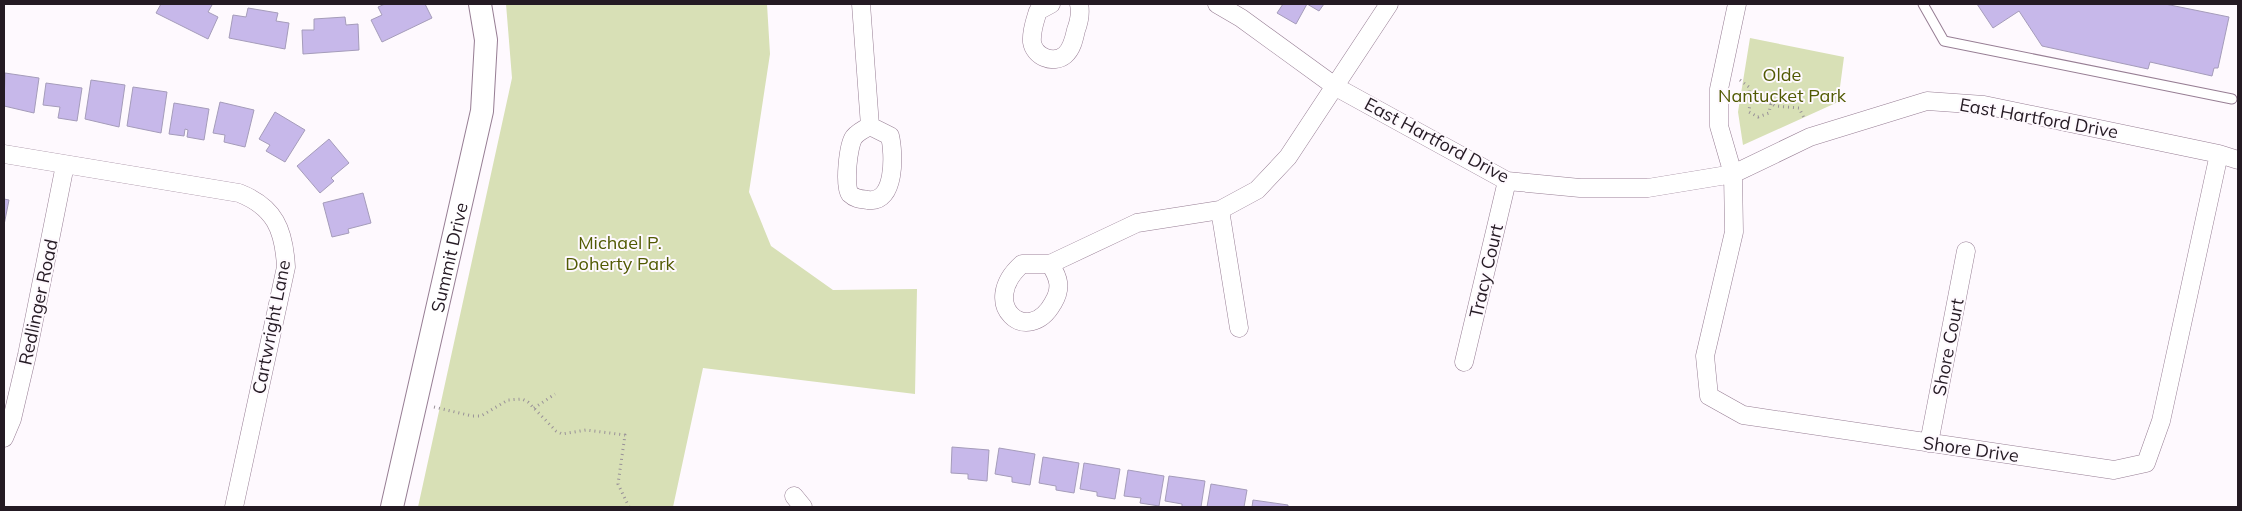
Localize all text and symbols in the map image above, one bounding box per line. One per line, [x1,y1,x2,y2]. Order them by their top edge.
park label: Olde Nantucket Park [1718,63,1847,107]
street label: East Hartford Drive [1361,92,1513,188]
street label: East Hartford Drive [1958,93,2120,143]
street label: Summit Drive [425,200,472,315]
street label: Tracy Court [1464,222,1508,320]
park label: Michael P. Doherty Park [565,231,676,275]
street label: Redlinger Road [13,237,63,367]
street label: Cartwright Lane [247,258,295,396]
street label: Shore Court [1927,296,1969,398]
street label: Shore Drive [1922,431,2020,467]

